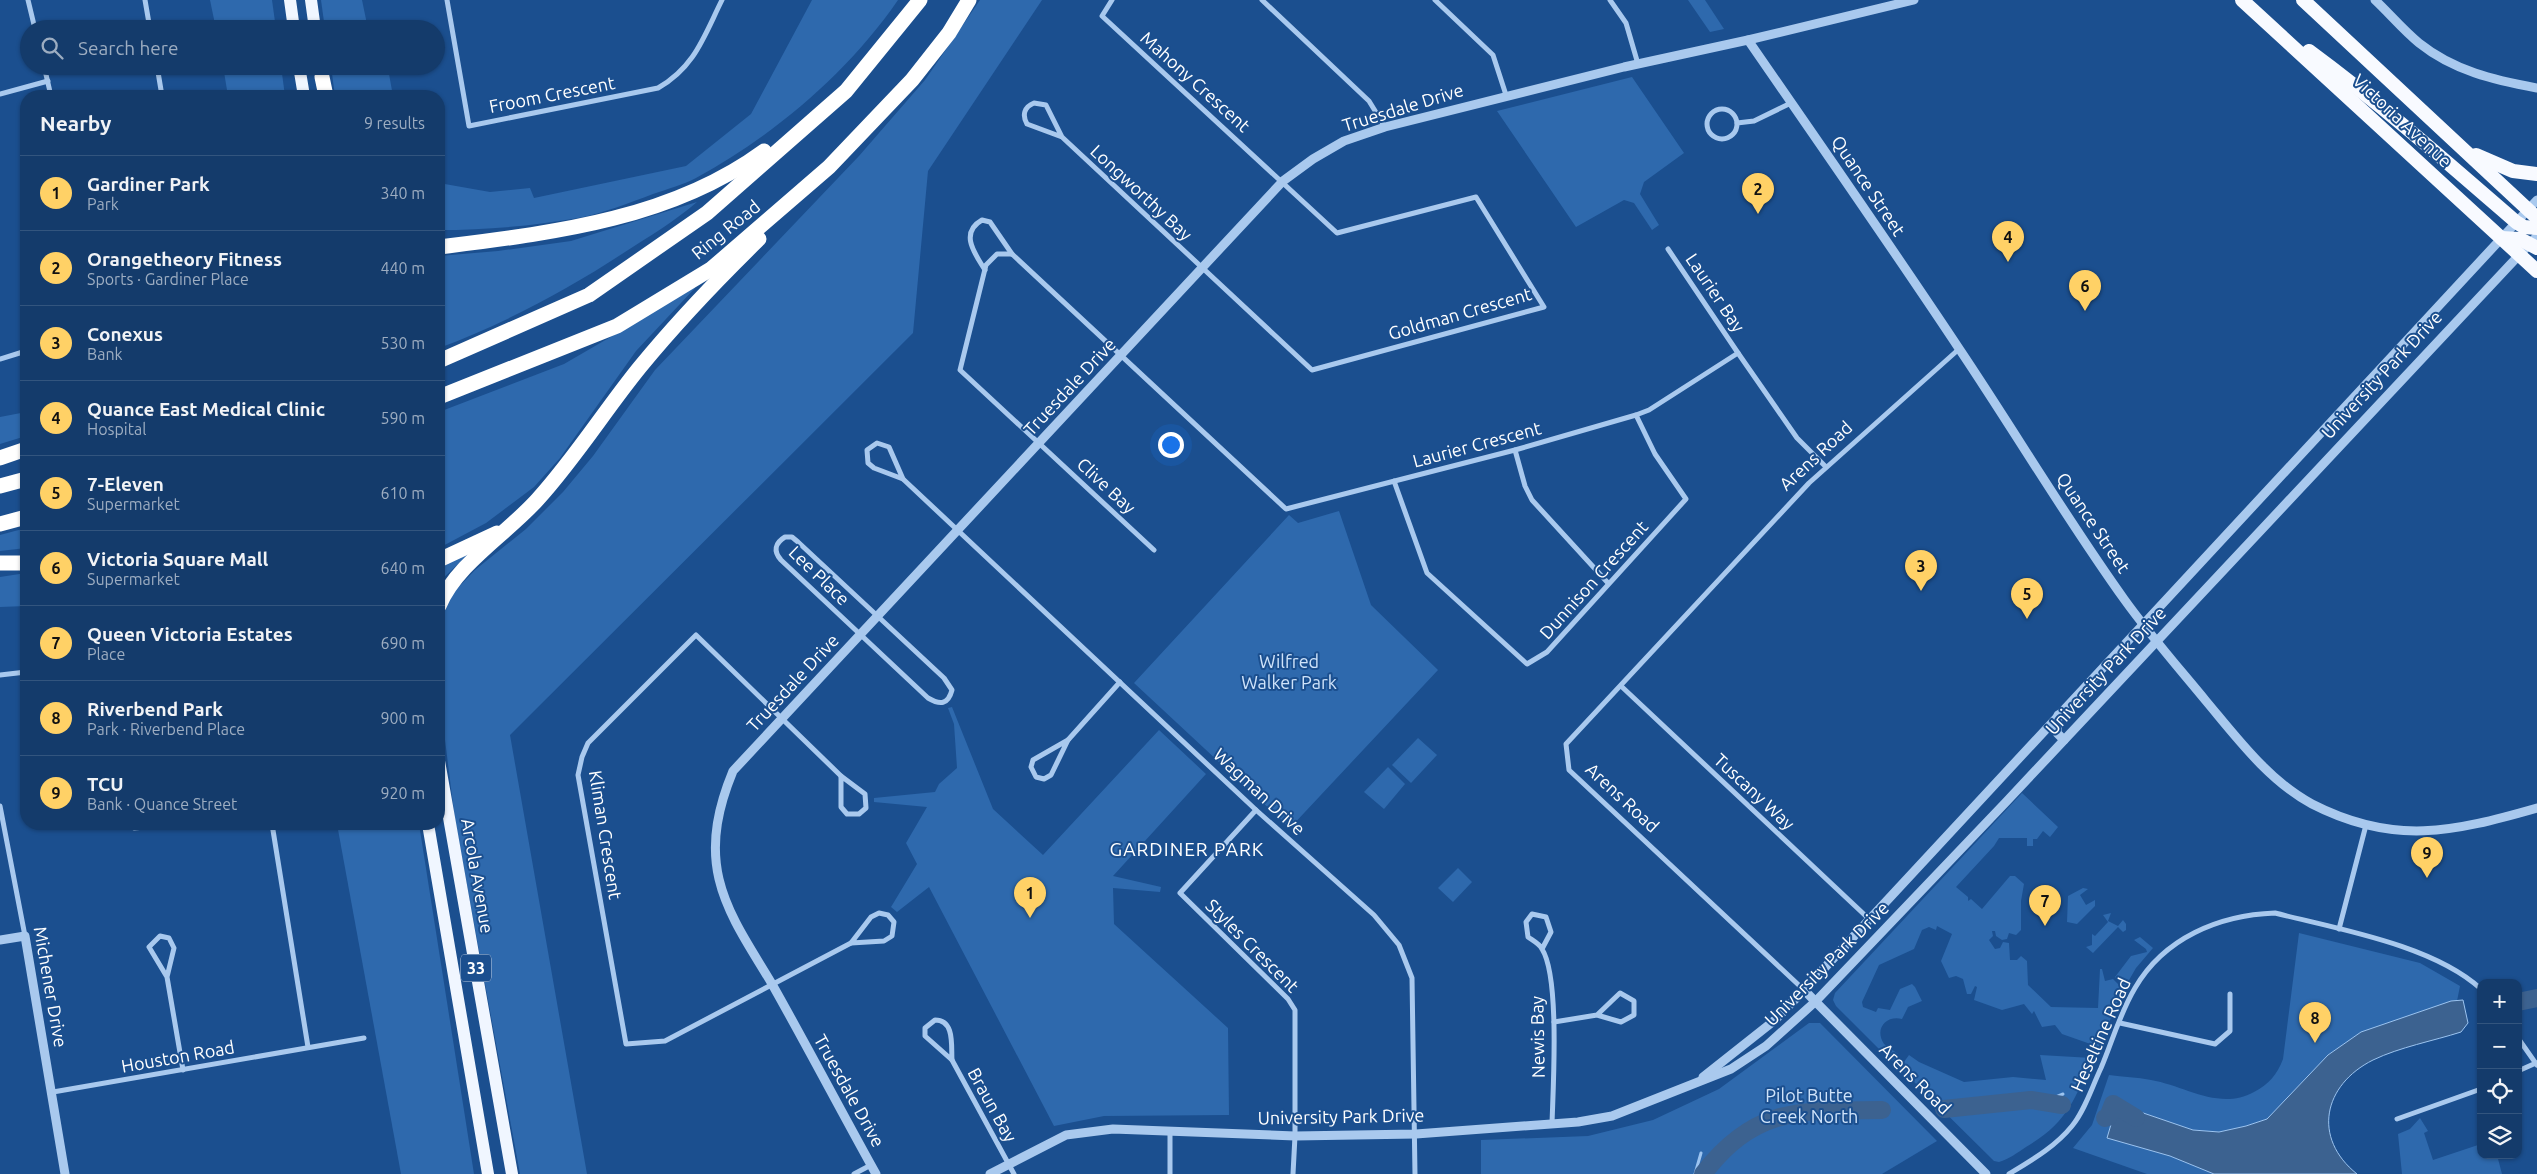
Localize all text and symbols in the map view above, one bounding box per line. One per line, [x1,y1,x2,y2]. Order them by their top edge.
search box [20,20,445,75]
street label: Mahony Crescent [1137,27,1254,135]
icon: search [38,34,66,62]
text: Search here [78,37,178,59]
street label: Victoria Avenue [2349,69,2456,171]
street label: Froom Crescent [487,72,616,116]
street label: Truesdale Drive [1340,79,1466,135]
text: Nearby [40,111,111,135]
text: 9 results [364,114,425,132]
street label: Quance Street [1827,132,1910,240]
street label: Longworthy Bay [1087,140,1197,244]
text: Gardiner Park [87,173,210,195]
pin: 2 [1742,173,1774,214]
text: 1 [51,184,61,202]
text: 340 m [380,184,425,202]
text: Park [87,195,119,213]
street label: Ring Road [687,196,763,263]
pin: 4 [1992,221,2024,262]
text: Orangetheory Fitness [87,248,282,270]
street label: Laurier Bay [1682,249,1749,336]
text: 2 [51,259,61,277]
text: 440 m [380,259,425,277]
text: Sports · Gardiner Place [87,270,249,288]
pin: 6 [2069,270,2101,311]
street label: Goldman Crescent [1386,283,1534,343]
street label: University Park Drive [2317,306,2446,442]
text: Conexus [87,323,163,345]
text: 3 [51,334,61,352]
text: 530 m [380,334,425,352]
street label: Truesdale Drive [1019,334,1119,439]
text: Bank [87,345,123,363]
text: Quance East Medical Clinic [87,398,325,420]
text: 4 [51,409,61,427]
text: 590 m [380,409,425,427]
street label: Laurier Crescent [1410,417,1543,471]
street label: Arens Road [1775,417,1856,494]
text: Hospital [87,420,146,438]
your location [1158,432,1184,458]
street label: Clive Bay [1073,453,1140,517]
street label: Quance Street [2052,469,2135,577]
text: 7-Eleven [87,473,164,495]
text: 5 [51,484,61,502]
text: 610 m [380,484,425,502]
text: Supermarket [87,495,180,513]
street label: Dunnison Crescent [1535,516,1651,642]
street label: Lee Place [785,542,854,609]
text: Victoria Square Mall [87,548,268,570]
pin: 3 [1905,550,1937,591]
text: 6 [51,559,61,577]
text: 640 m [380,559,425,577]
text: Supermarket [87,570,180,588]
pin: 5 [2011,578,2043,619]
street label: University Park Drive [2041,602,2170,738]
text: Queen Victoria Estates [87,623,293,645]
street label: Truesdale Drive [742,630,842,735]
text: 7 [51,634,61,652]
text: 690 m [380,634,425,652]
text: Place [87,645,125,663]
park label: Wilfred Walker Park [1241,651,1337,692]
text: Riverbend Park [87,698,223,720]
text: 8 [51,709,61,727]
text: 900 m [380,709,425,727]
text: Park · Riverbend Place [87,720,245,738]
street label: Wagman Drive [1210,744,1310,839]
street label: Tuscany Way [1710,749,1799,834]
street label: Arens Road [1582,759,1663,836]
street label: Kliman Crescent [586,769,626,901]
text: TCU [87,773,123,795]
text: 9 [51,784,61,802]
text: 920 m [380,784,425,802]
text: Bank · Quance Street [87,795,237,813]
street label: Arcola Avenue [458,817,498,935]
pin: 9 [2411,837,2443,878]
district label: GARDINER PARK [1110,838,1264,860]
pin: 1 [1014,877,1046,918]
pin: 7 [2029,885,2061,926]
street label: Styles Crescent [1202,895,1303,996]
street label: University Park Drive [1760,897,1892,1029]
street label: Michener Drive [31,925,71,1049]
road number: 33 [461,954,491,981]
street label: Heseltine Road [2066,975,2134,1094]
map controls [2477,979,2522,1159]
button: + [2477,979,2522,1024]
street label: Newis Bay [1526,995,1548,1078]
pin: 8 [2299,1002,2331,1043]
button: − [2477,1024,2522,1069]
street label: Truesdale Drive [811,1031,889,1150]
street label: Houston Road [120,1036,236,1076]
street label: Arens Road [1876,1039,1955,1118]
street label: Braun Bay [964,1064,1022,1145]
button: locate [2477,1069,2522,1114]
park label: Pilot Butte Creek North [1760,1085,1858,1126]
street label: University Park Drive [1257,1105,1425,1127]
button: layers [2477,1114,2522,1159]

